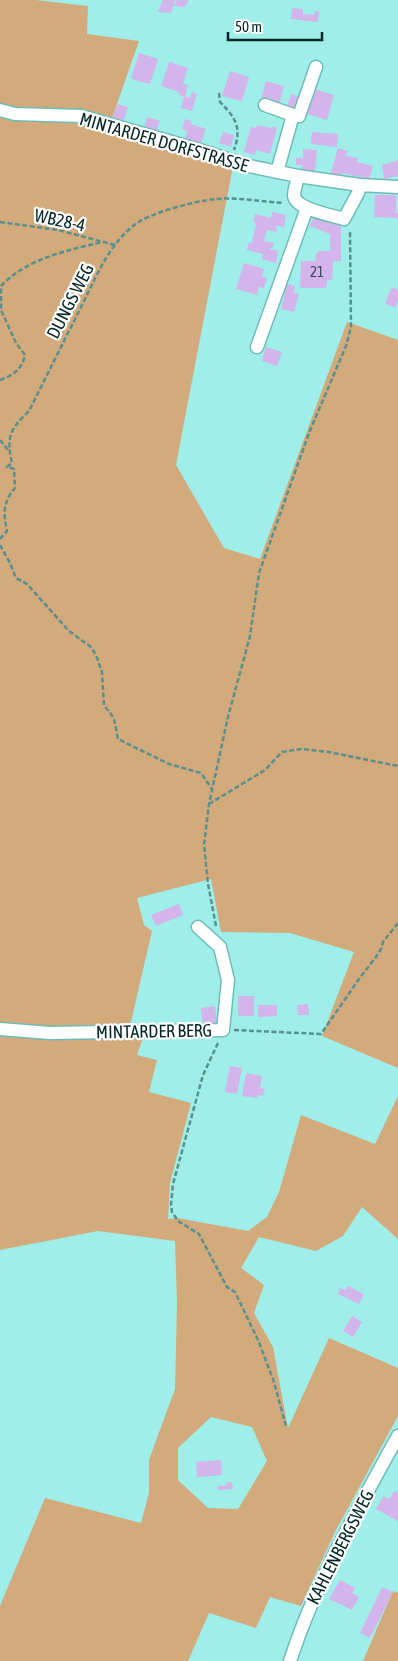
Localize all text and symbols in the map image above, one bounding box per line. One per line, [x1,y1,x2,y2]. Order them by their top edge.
scale bar [228,10,322,42]
text: 50 m [235,18,262,35]
street label: MINTARDER DORFSTRASSE [77,108,251,176]
street label: WB28-4 [33,204,87,236]
street label: DUNGS WEG [42,260,98,342]
house number: 21 [310,263,324,280]
street label: MINTARDER BERG [96,1019,212,1043]
street label: KAHLENBERGSWEG [302,1486,378,1608]

